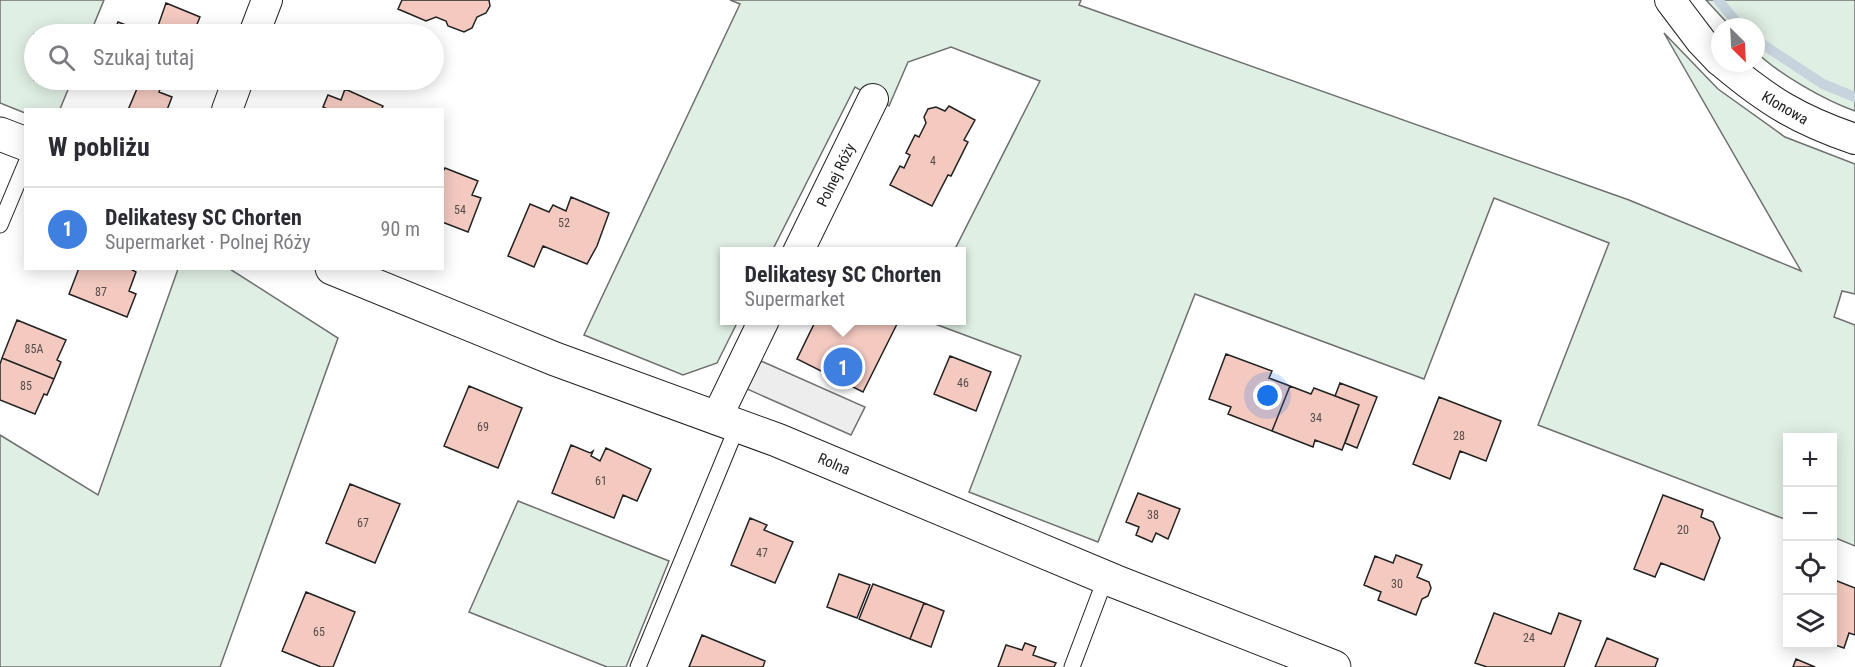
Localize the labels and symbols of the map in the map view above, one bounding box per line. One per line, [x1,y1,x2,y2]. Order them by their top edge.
north arrow [1711,18,1765,72]
street label: Klonowa [1758,87,1812,129]
street label: Polnej Róży [813,140,859,210]
house number: 4 [930,154,936,168]
house number: 54 [454,203,466,217]
house number: 52 [558,216,570,230]
house number: 87 [95,285,107,299]
house number: 85A [25,342,43,356]
pin: 1 [824,344,862,389]
house number: 46 [957,376,969,390]
house number: 85 [20,379,32,393]
your location [1253,381,1282,410]
house number: 34 [1310,411,1322,425]
house number: 69 [477,420,489,434]
house number: 28 [1453,429,1465,443]
street label: Rolna [815,449,853,479]
house number: 61 [595,474,607,488]
house number: 38 [1147,508,1159,522]
house number: 67 [357,516,369,530]
house number: 20 [1677,523,1689,537]
house number: 47 [756,546,768,560]
house number: 30 [1391,577,1403,591]
house number: 65 [313,625,325,639]
house number: 24 [1523,631,1535,645]

